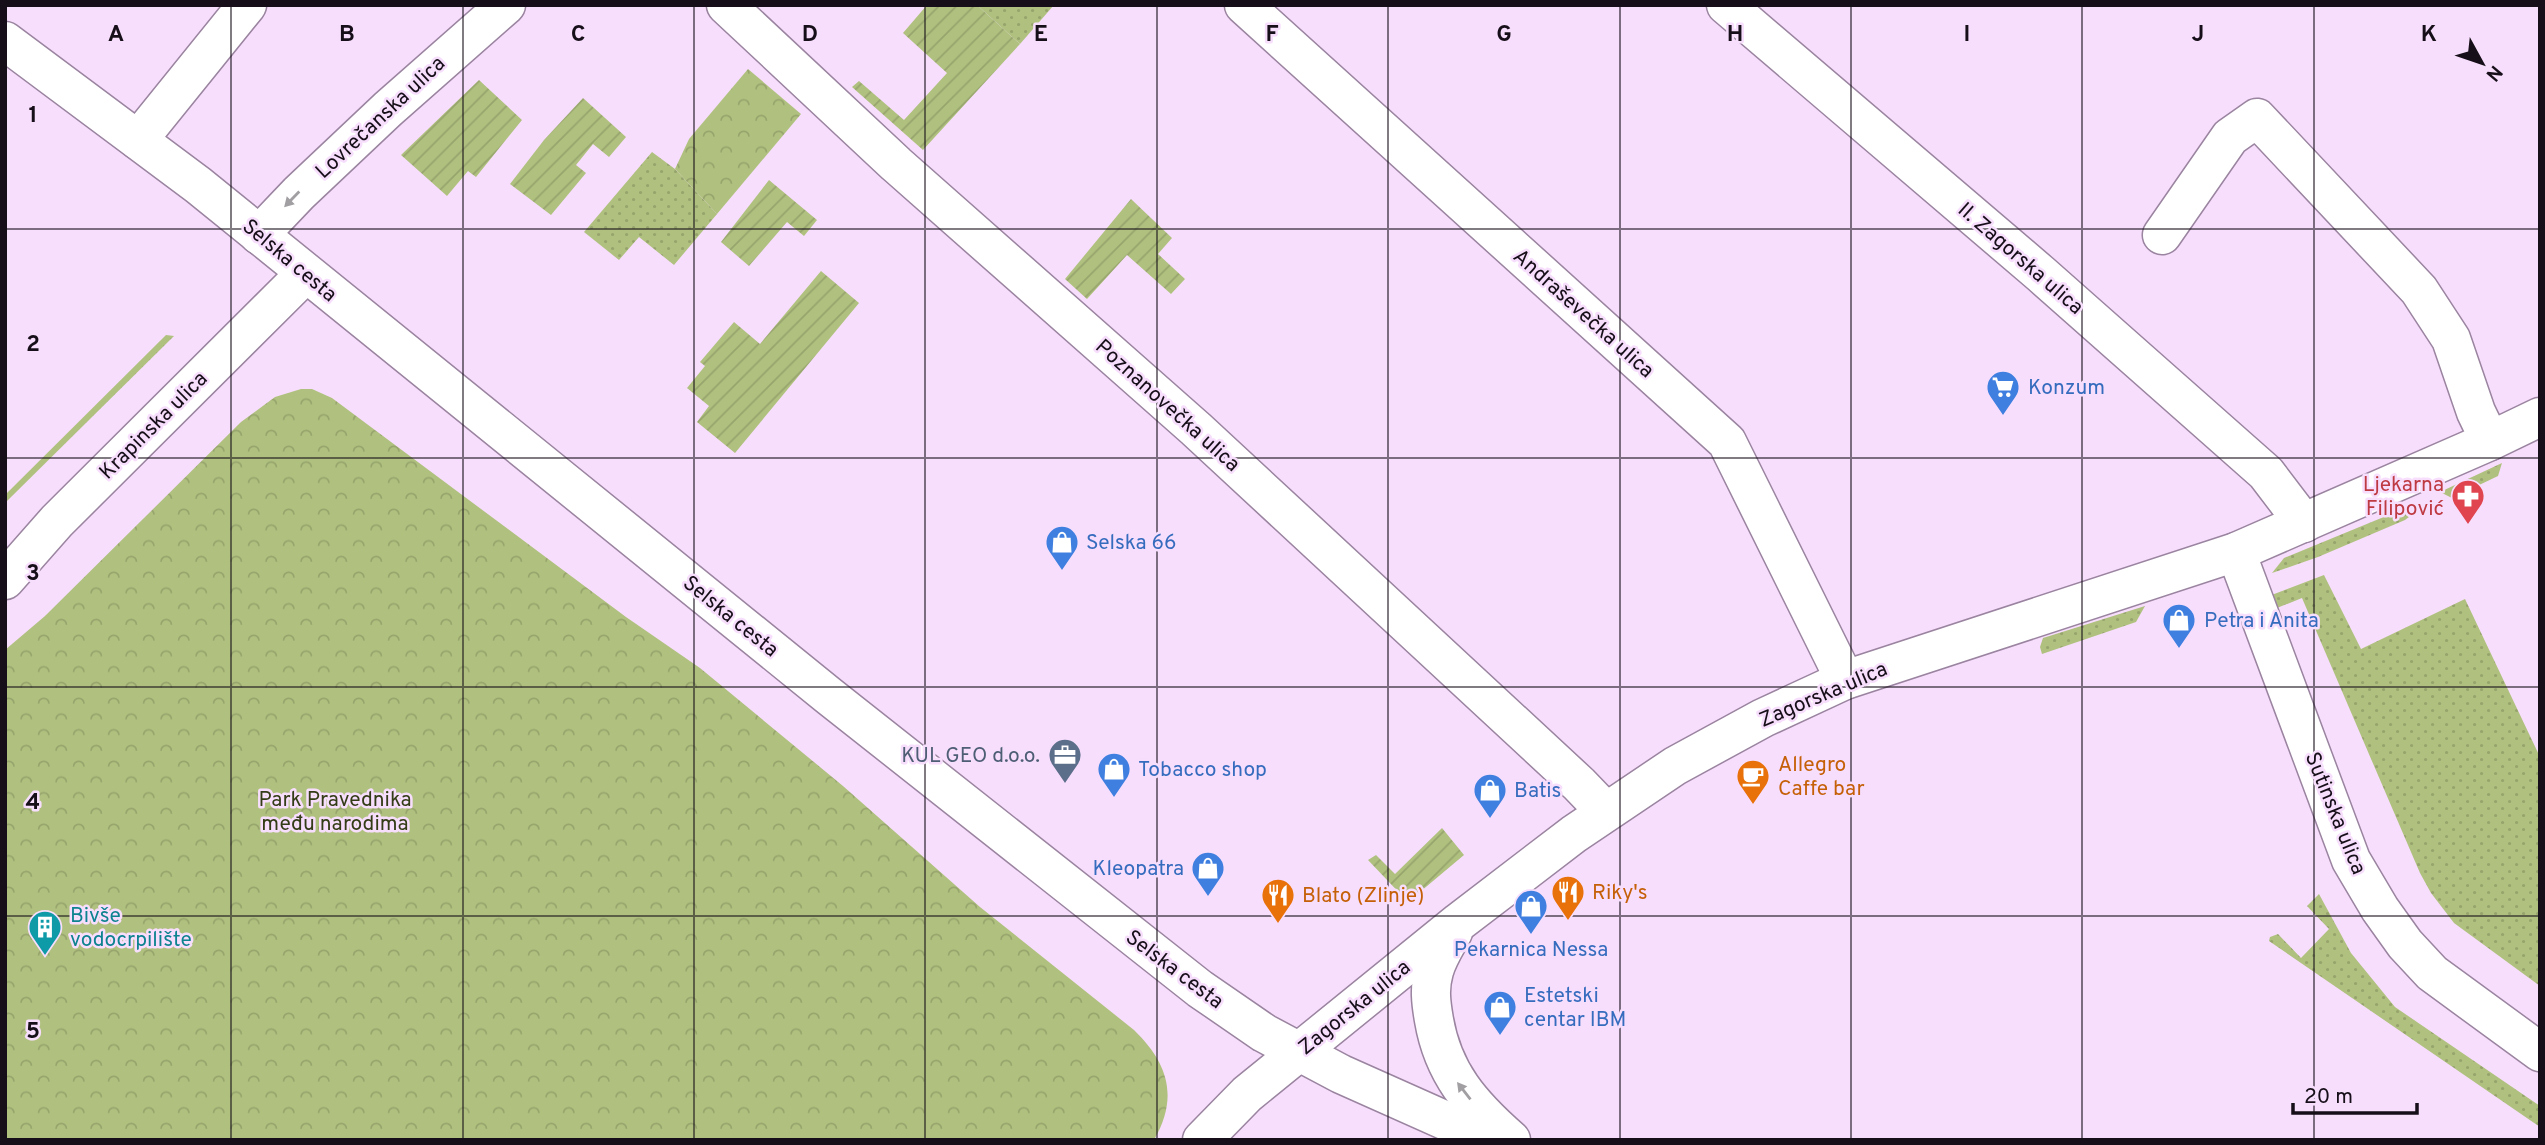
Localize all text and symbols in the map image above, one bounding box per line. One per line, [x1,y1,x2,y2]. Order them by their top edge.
text: A [108,21,124,50]
text: B [339,21,355,50]
text: C [571,21,585,50]
text: D [802,21,818,50]
text: E [1034,21,1048,50]
text: F [1265,21,1279,50]
text: G [1496,21,1512,50]
text: H [1727,21,1743,50]
text: I [1964,21,1970,50]
text: J [2192,21,2204,50]
text: K [2421,21,2437,50]
north arrow [2447,28,2517,98]
street label: Lovrečanska ulica [310,51,452,185]
text: N [2480,60,2507,86]
text: 1 [28,102,38,131]
one-way arrow [284,191,301,208]
street label: II. Zagorska ulica [1952,197,2089,321]
street label: Selska cesta [236,214,342,309]
street label: Andraševečka ulica [1507,244,1659,385]
text: 2 [26,331,40,360]
street label: Poznanovečka ulica [1089,334,1245,478]
street label: Krapinska ulica [94,366,214,486]
supermarket icon: Konzum [1984,368,2022,417]
place label: Konzum [2028,375,2105,402]
place label: Ljekarna Filipović [2363,472,2444,523]
pharmacy icon: Ljekarna Filipović [2449,477,2487,526]
shop icon: Selska 66 [1043,523,1081,572]
place label: Selska 66 [1086,530,1177,557]
text: 3 [26,560,40,589]
street label: Selska cesta [677,570,783,664]
shop icon: Petra i Anita [2160,601,2198,650]
place label: Petra i Anita [2204,608,2319,635]
street label: Zagorska ulica [1755,656,1892,735]
office icon: KUL GEO d.o.o. [1046,736,1084,785]
place label: KUL GEO d.o.o. [901,743,1040,770]
street label: Sutinska ulica [2298,748,2371,879]
shop icon: Tobacco shop [1095,750,1133,799]
place label: Allegro Caffe bar [1778,752,1865,803]
place label: Tobacco shop [1138,757,1267,784]
cafe icon: Allegro Caffe bar [1734,757,1772,806]
shop icon: Batis [1471,771,1509,820]
place label: Batis [1514,778,1561,805]
park label: Park Pravednika među narodima [258,787,412,838]
text: 4 [26,789,40,818]
shop icon: Kleopatra [1189,849,1227,898]
place label: Kleopatra [1093,856,1184,883]
restaurant icon: Riky's [1549,873,1587,922]
restaurant icon: Blato (Zlinje) [1259,876,1297,925]
place label: Riky's [1592,880,1648,907]
place label: Blato (Zlinje) [1302,883,1424,910]
shop icon: Pekarnica Nessa [1512,887,1550,936]
place label: Bivše vodocrpilište [70,903,192,954]
building icon: Bivše vodocrpilište [26,908,64,957]
street label: Selska cesta [1120,925,1228,1016]
place label: Pekarnica Nessa [1454,937,1608,964]
street label: Zagorska ulica [1293,955,1417,1062]
place label: Estetski centar IBM [1524,983,1626,1034]
shop icon: Estetski centar IBM [1481,988,1519,1037]
text: 5 [26,1018,40,1047]
scale bar [2293,1072,2417,1116]
one-way arrow [1457,1082,1471,1100]
text: 20 m [2304,1084,2353,1111]

